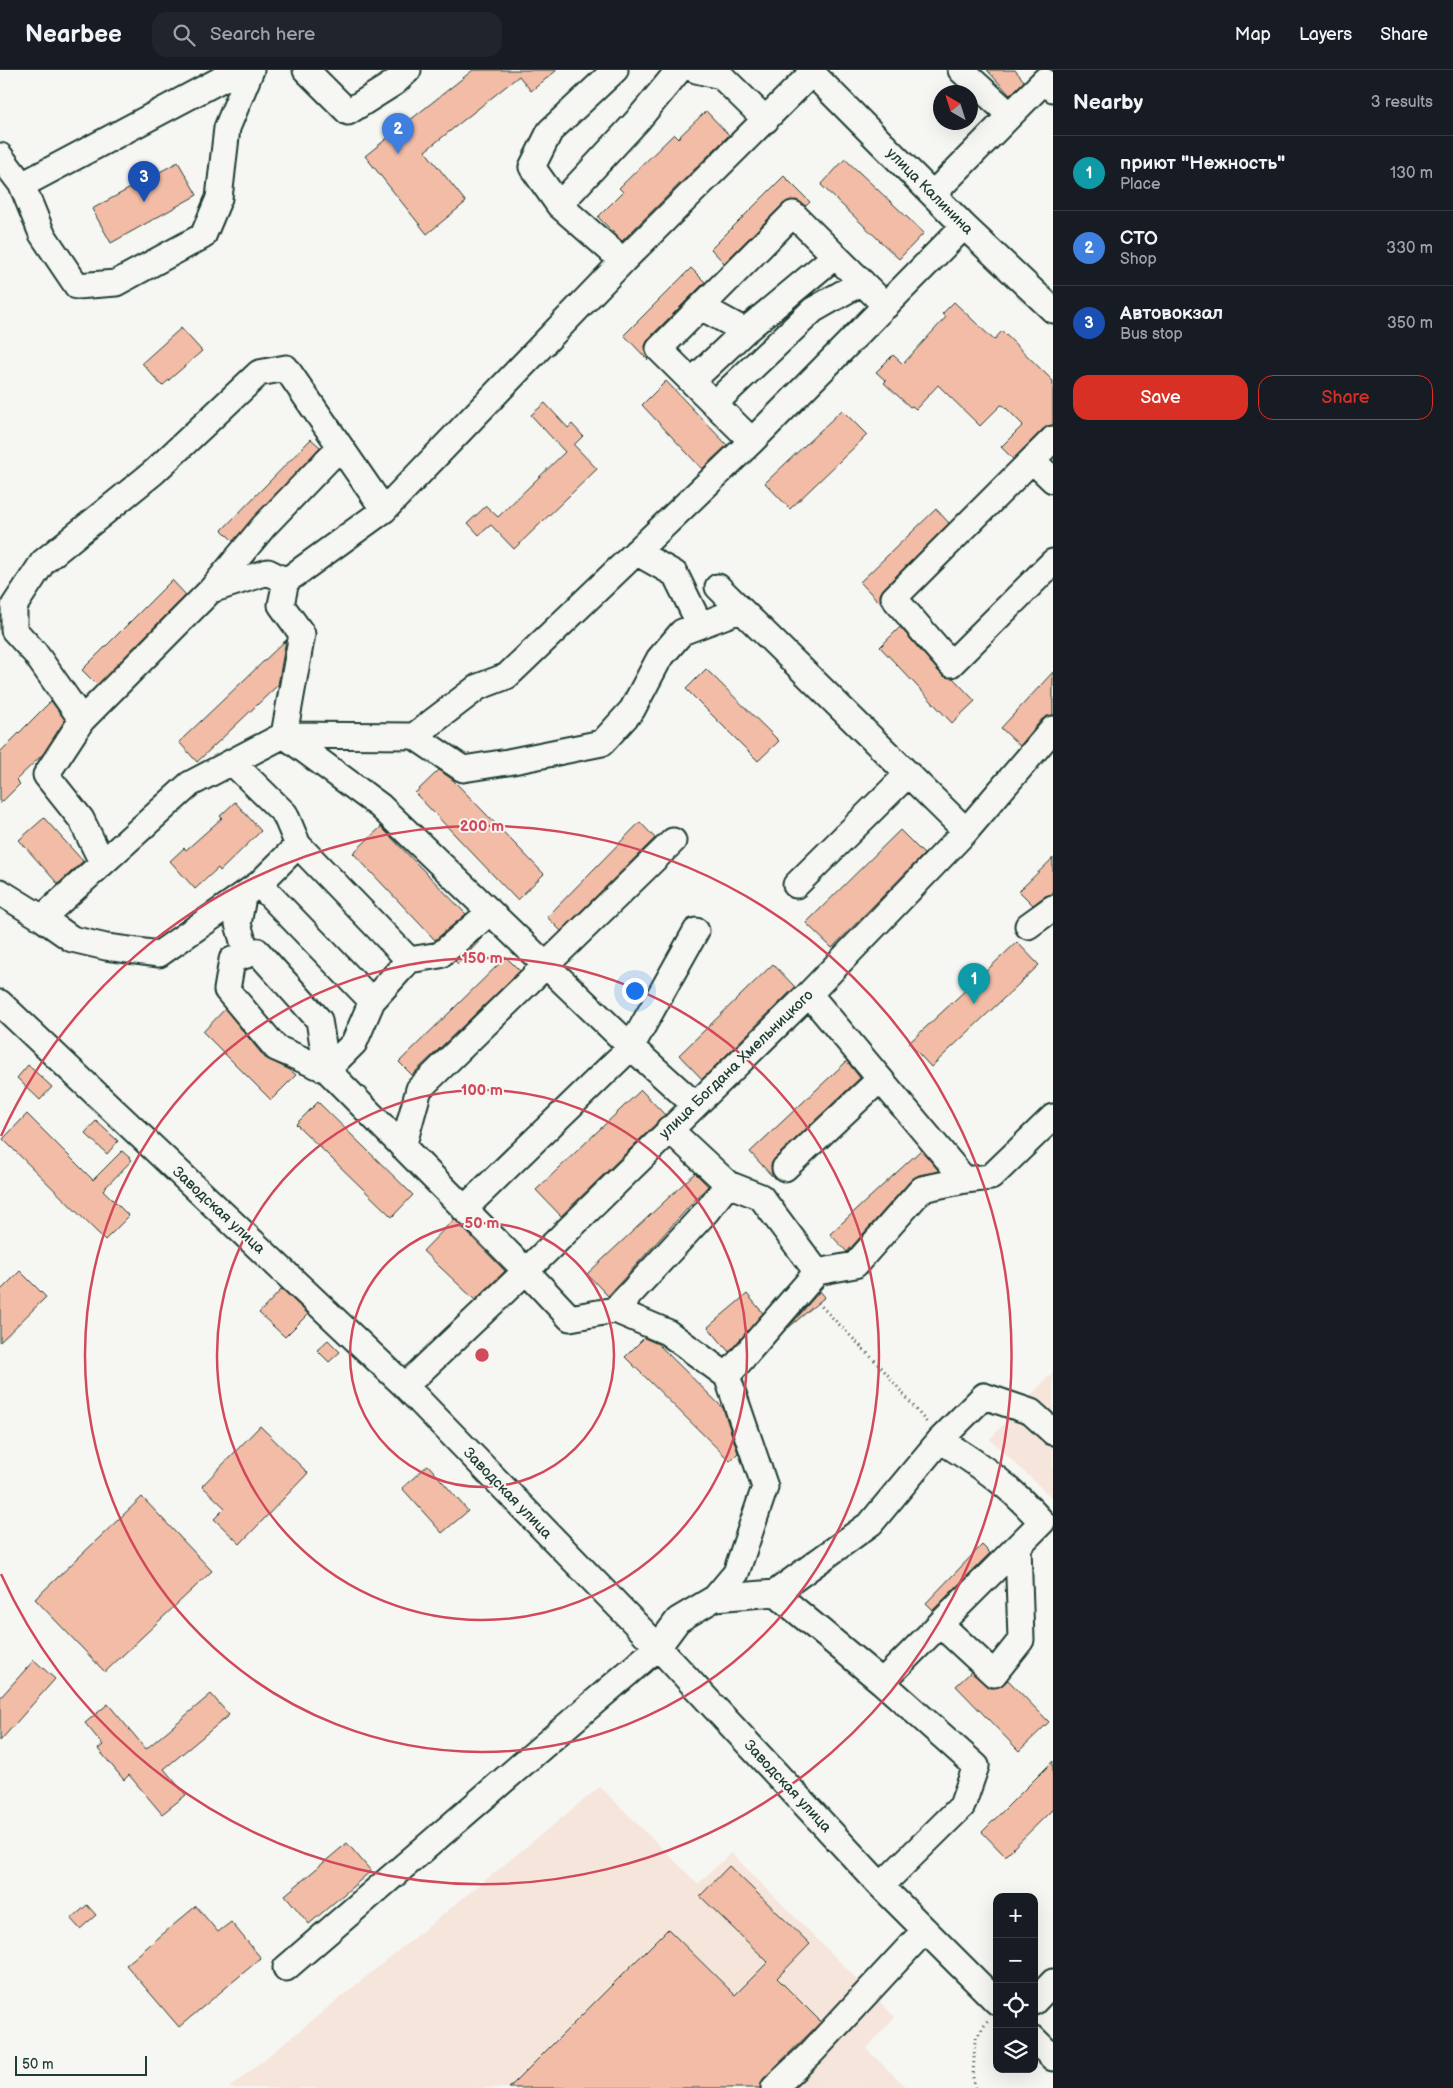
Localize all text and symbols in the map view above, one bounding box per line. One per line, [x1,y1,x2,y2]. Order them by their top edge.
search box [152,12,502,57]
text: Nearbee [25,20,122,49]
icon: search [170,21,198,49]
text: Search here [210,23,315,46]
text: Map [1235,24,1271,45]
text: Layers [1299,24,1352,45]
text: Share [1380,24,1428,45]
north arrow [933,85,978,130]
text: Nearby [1073,90,1143,115]
text: 3 results [1371,93,1433,112]
pin: 2 [382,113,414,154]
street label: улица Калинина [882,144,977,239]
text: приют "Нежность" [1120,152,1285,175]
pin: 3 [128,161,160,202]
text: 1 [1086,164,1092,183]
text: 130 m [1390,164,1433,183]
text: Place [1120,175,1161,194]
text: СТО [1120,227,1158,250]
text: 2 [1084,239,1094,258]
text: 330 m [1386,239,1433,258]
text: Shop [1120,250,1157,269]
text: Автовокзал [1120,302,1223,325]
text: 3 [1084,314,1094,333]
text: 350 m [1387,314,1433,333]
text: Bus stop [1120,325,1183,344]
button: Save [1073,375,1248,420]
button: Share [1258,375,1433,420]
text: 200 m [460,817,504,836]
text: 150 m [461,949,503,968]
pin: 1 [958,963,990,1004]
your location [622,978,648,1004]
street label: улица Богдана Хмельницкого [655,986,817,1143]
text: 100 m [461,1081,503,1100]
street label: Заводская улица [168,1163,269,1258]
text: 50 m [465,1214,500,1233]
centre of rings [473,1346,491,1364]
street label: Заводская улица [459,1444,556,1543]
street label: Заводская улица [740,1736,836,1837]
map controls [993,1893,1038,2073]
button: + [993,1893,1038,1938]
button: − [993,1938,1038,1983]
button: locate [993,1983,1038,2028]
button: layers [993,2028,1038,2073]
scale bar [15,2053,148,2076]
text: 50 m [22,2056,54,2073]

